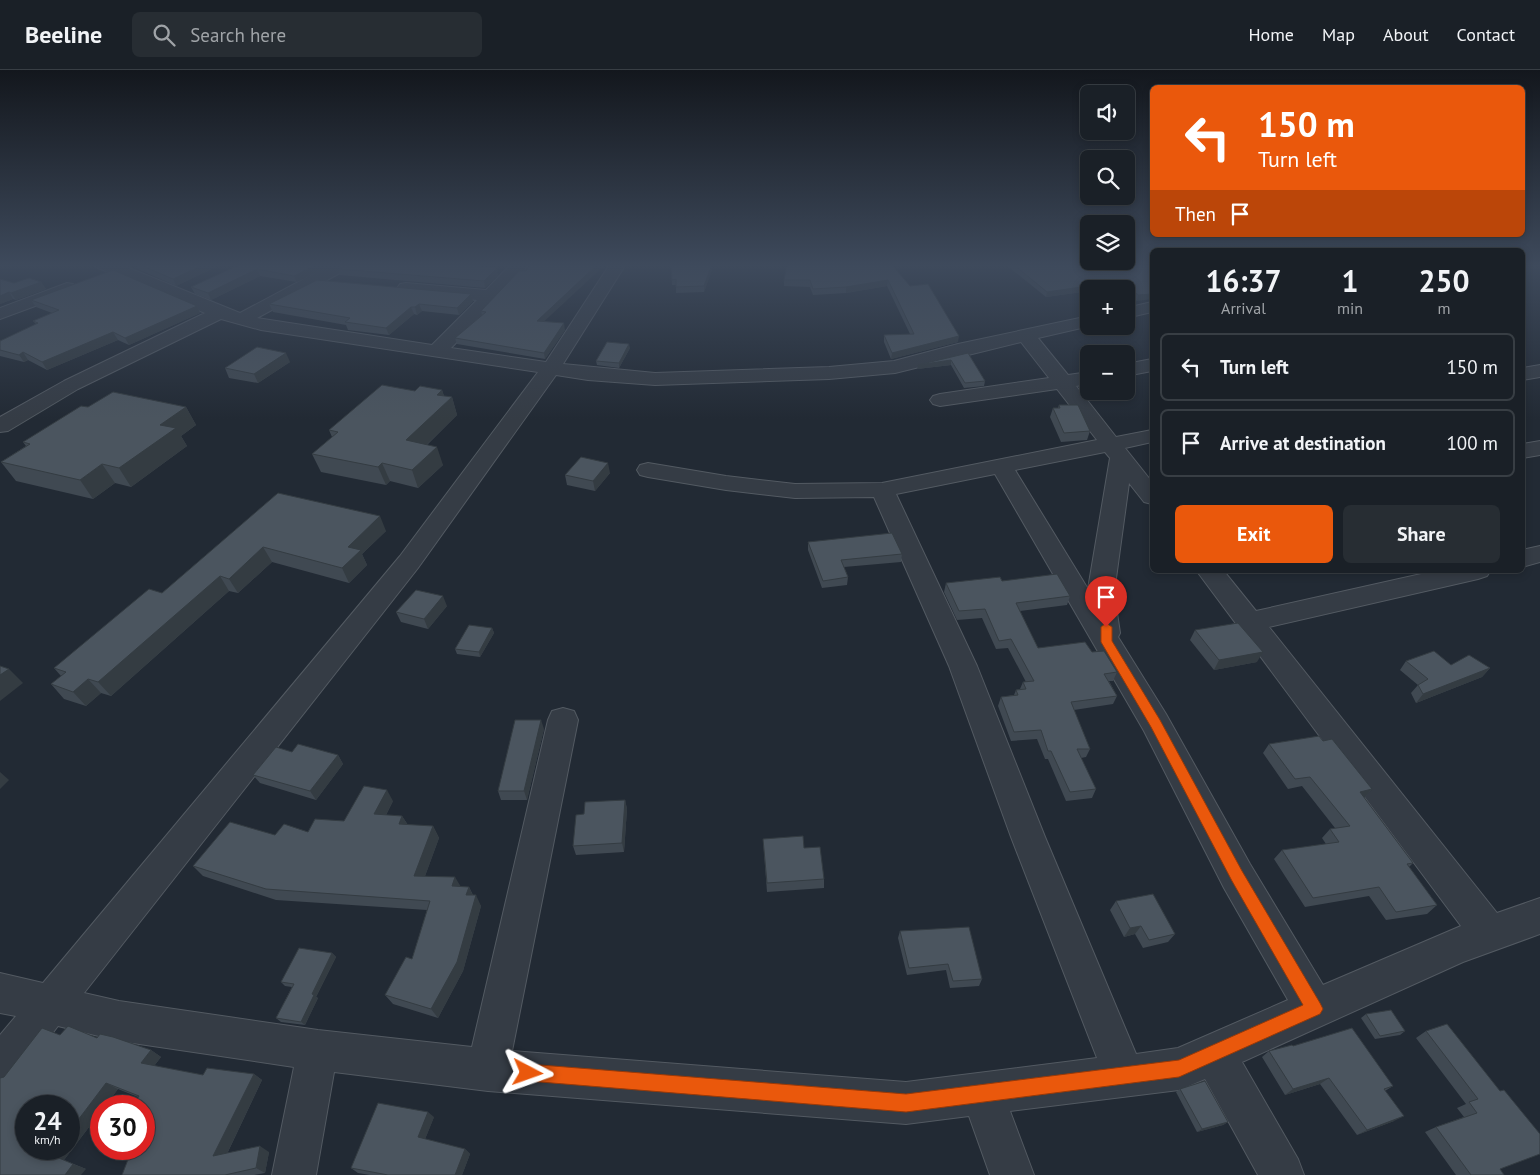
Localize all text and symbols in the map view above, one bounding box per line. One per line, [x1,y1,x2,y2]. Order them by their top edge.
search box [132,12,482,57]
text: Beeline [25,19,102,50]
icon: search [150,21,178,49]
text: Search here [190,23,286,47]
text: Home [1248,23,1294,46]
text: Map [1322,23,1355,46]
text: About [1383,23,1429,46]
text: Contact [1457,23,1515,46]
map controls [1080,85,1135,400]
button: sound [1080,85,1135,140]
text: 150 m [1258,101,1355,147]
icon: left [1175,105,1240,170]
text: Turn left [1258,145,1337,173]
button: search [1080,150,1135,205]
icon: arrive [1226,200,1254,228]
text: Then [1175,202,1216,226]
button: layers [1080,215,1135,270]
text: 16:37 [1205,261,1282,300]
text: 1 [1342,261,1359,300]
text: 250 [1418,261,1470,300]
button: + [1080,280,1135,335]
text: Arrival [1221,298,1266,318]
text: min [1337,298,1363,318]
text: m [1438,298,1451,318]
button: − [1080,345,1135,400]
icon: left [1177,353,1205,381]
text: Turn left [1220,355,1289,379]
text: 150 m [1446,355,1498,379]
icon: arrive [1177,429,1205,457]
text: Arrive at destination [1220,431,1386,455]
text: 100 m [1446,431,1498,455]
button: Exit [1175,505,1333,563]
button: Share [1343,505,1500,563]
pin [1085,576,1127,627]
icon: arrive [1092,583,1120,611]
position arrow [501,1046,553,1098]
speed limit sign: 30 [90,1095,155,1160]
text: 24 [33,1105,62,1137]
text: km/h [34,1132,61,1147]

